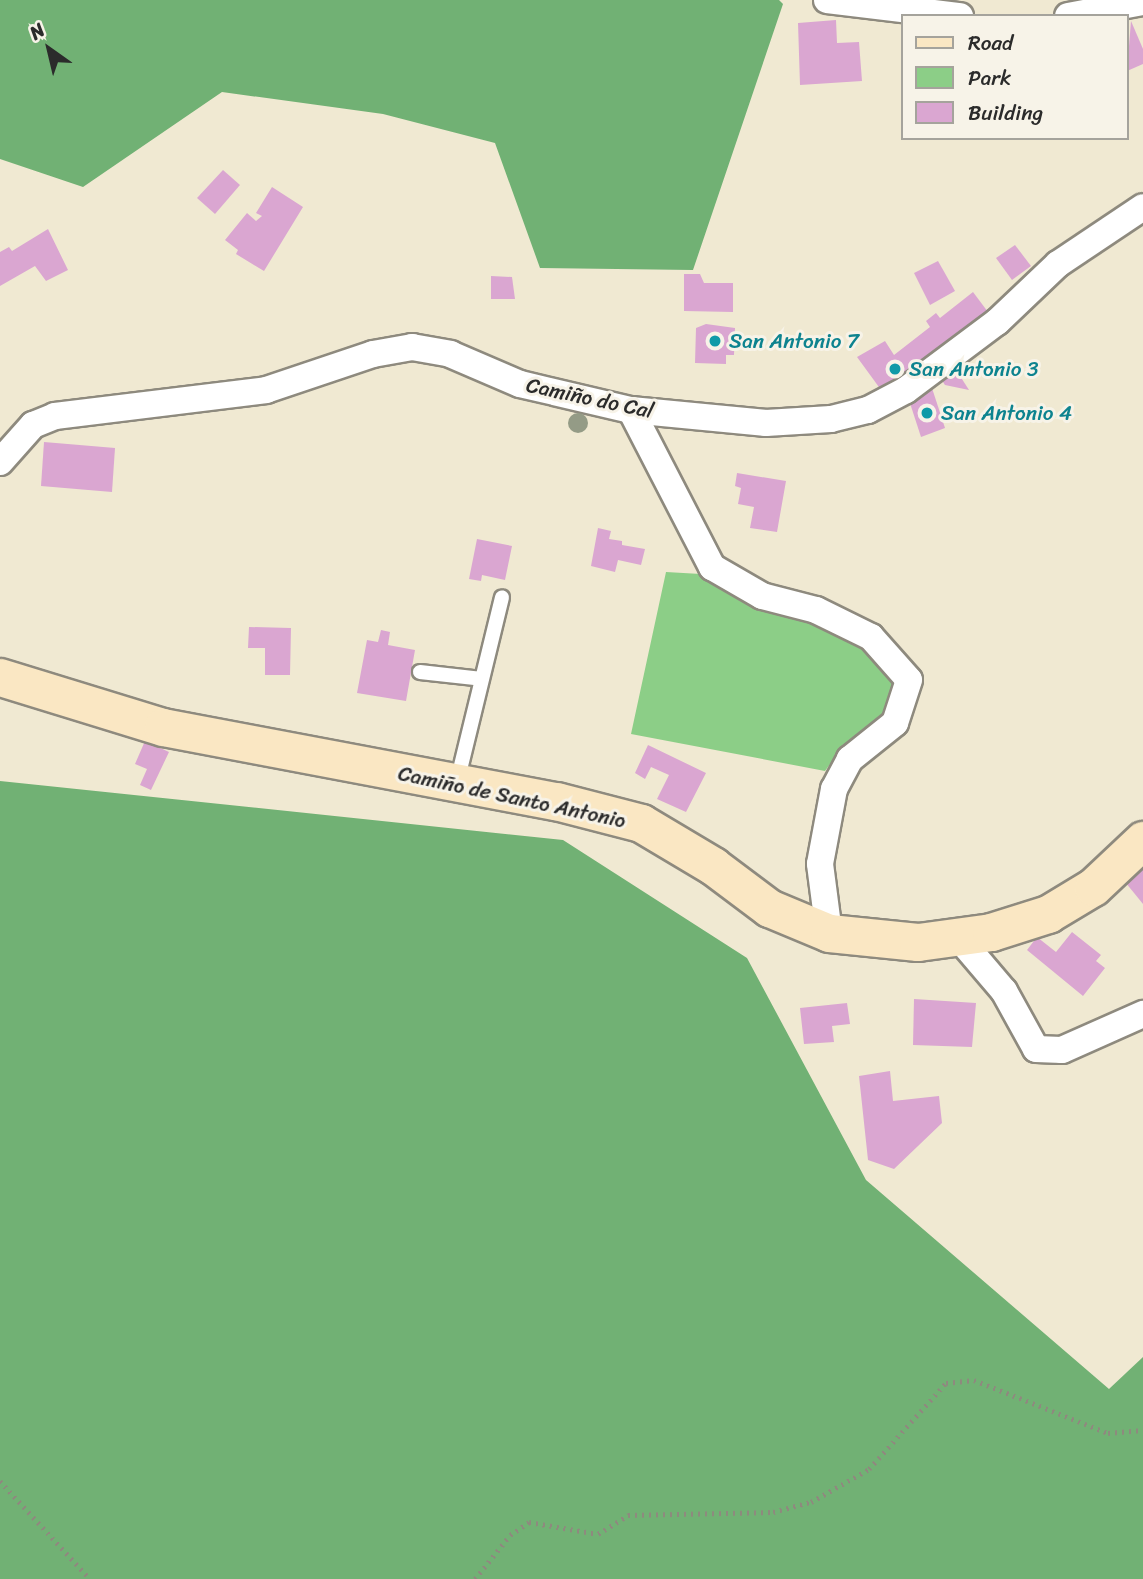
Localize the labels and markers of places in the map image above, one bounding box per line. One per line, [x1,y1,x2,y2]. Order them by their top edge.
place label: San Antonio 7 [729,328,859,354]
marker: San Antonio 7 [707,333,723,349]
place label: San Antonio 3 [909,356,1039,382]
marker: San Antonio 3 [887,361,903,377]
place label: San Antonio 4 [941,400,1073,426]
marker: San Antonio 4 [919,405,935,421]

